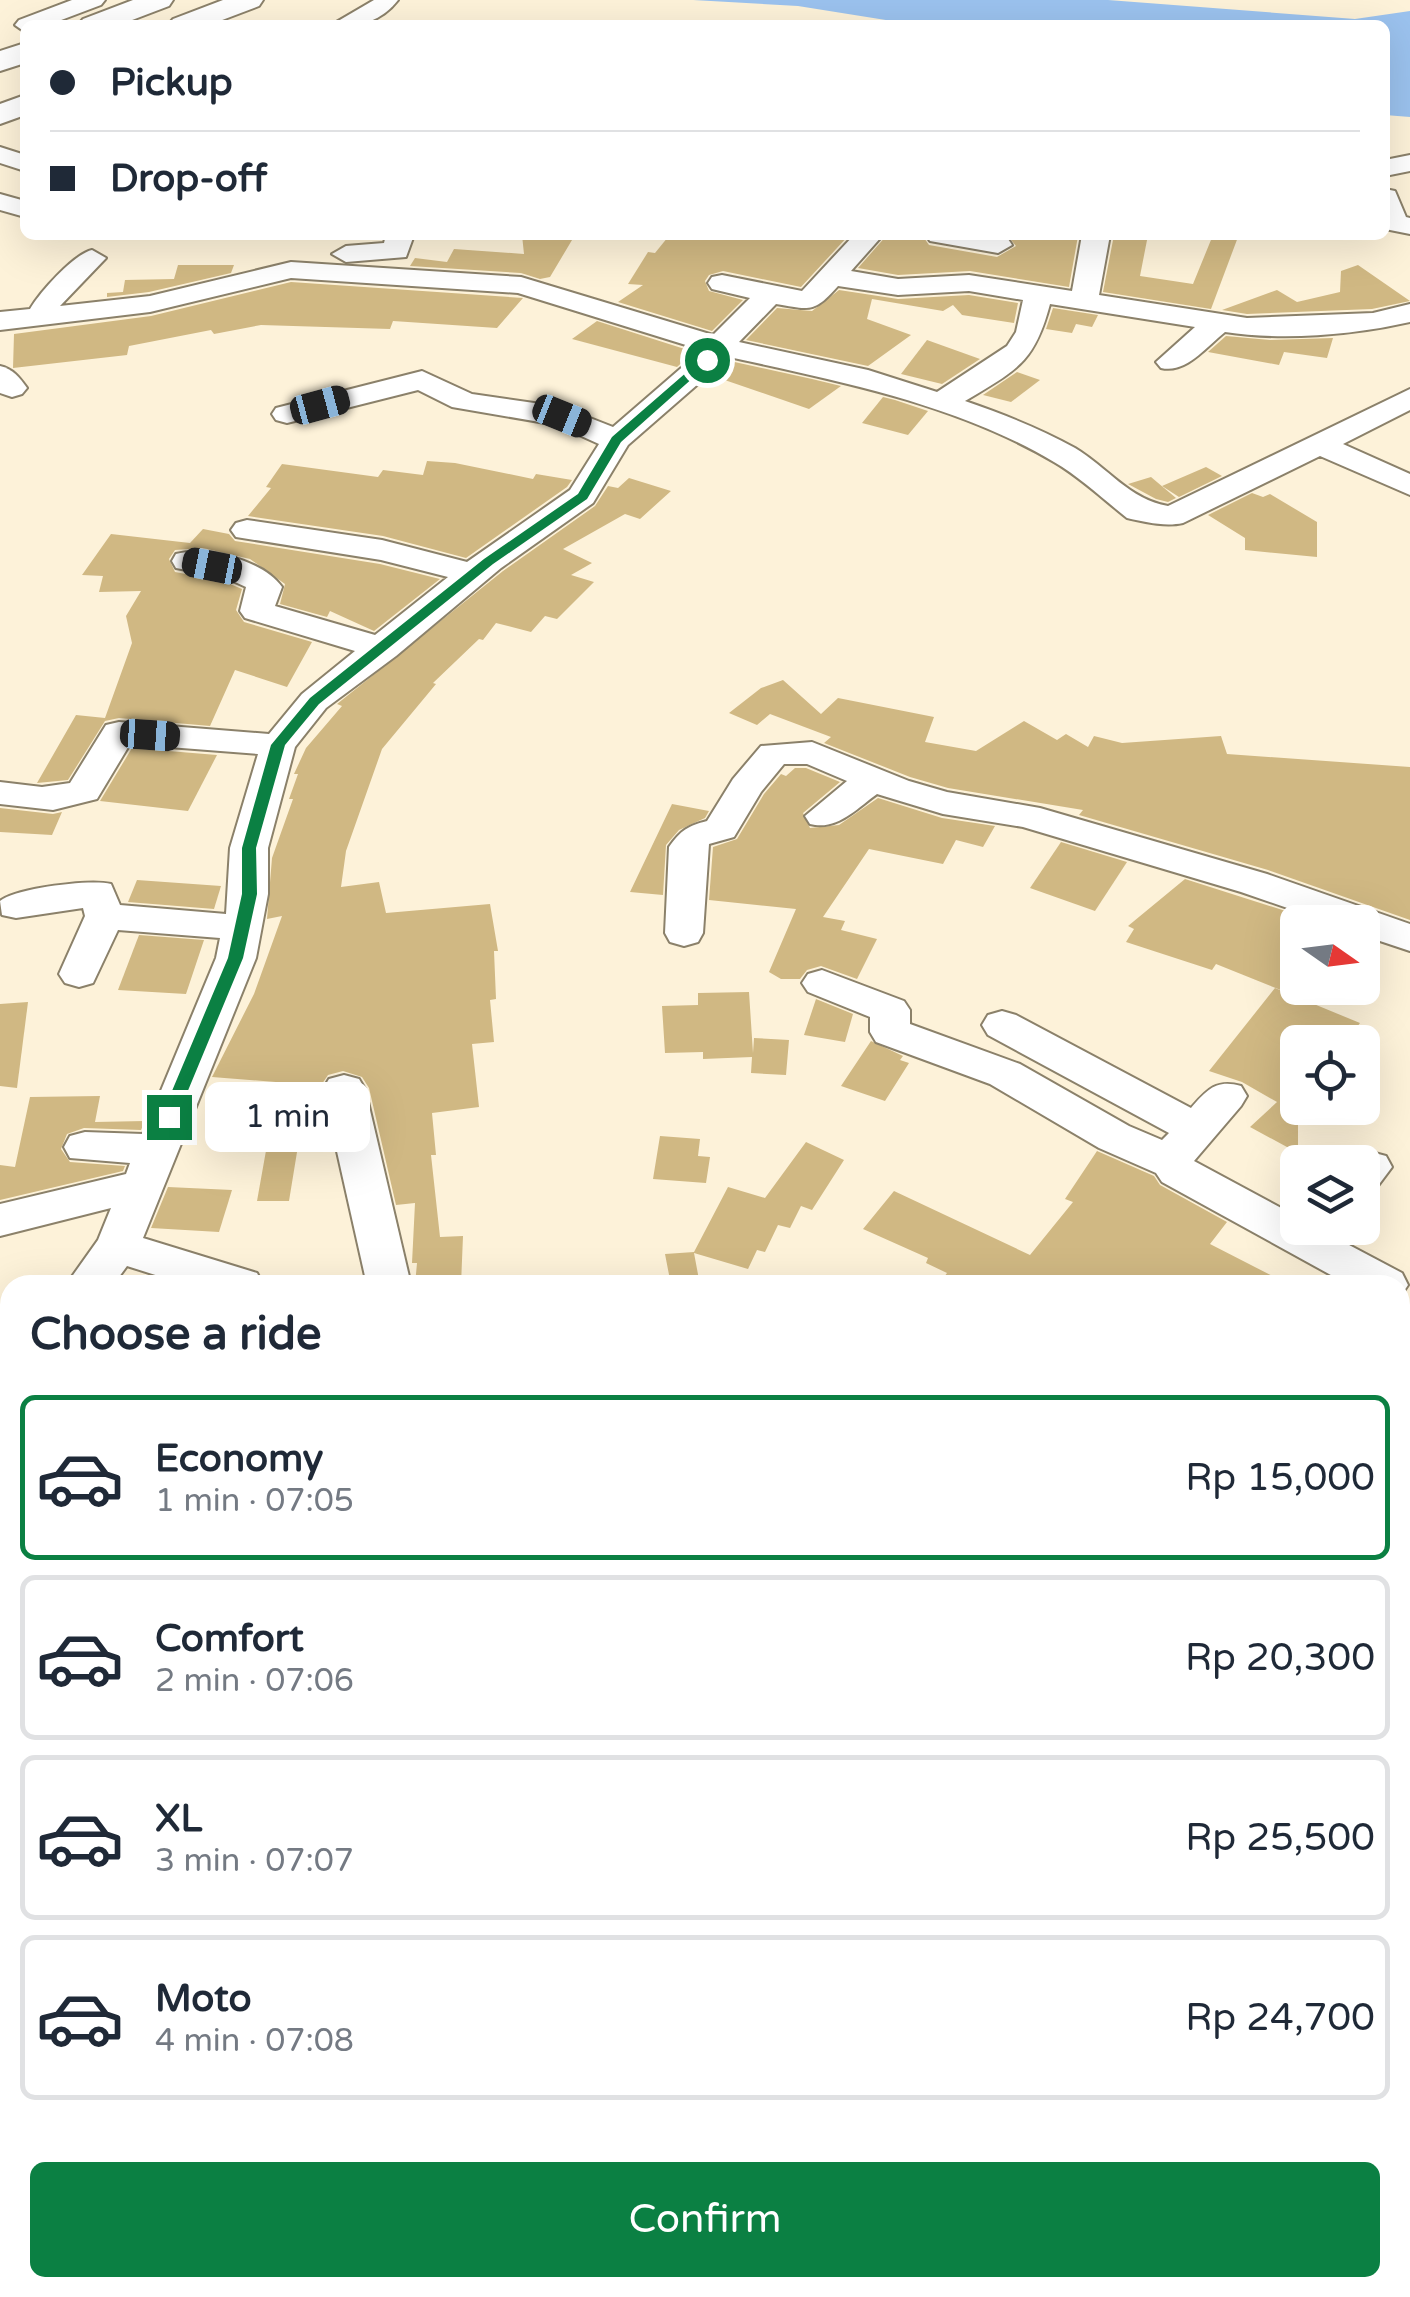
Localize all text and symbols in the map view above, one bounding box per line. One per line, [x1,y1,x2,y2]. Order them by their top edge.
text: Pickup [110,60,233,106]
text: Drop-off [110,156,267,202]
route start [685,338,730,383]
car [287,383,353,427]
car [529,391,595,441]
car [180,546,244,586]
car [119,718,181,752]
north arrow [1280,905,1380,1005]
map controls [1280,905,1380,1245]
button: locate [1280,1025,1380,1125]
callout: 1 min [204,1082,369,1152]
route end [147,1095,192,1140]
text: 1 min [245,1098,330,1136]
button: layers [1280,1145,1380,1245]
text: Choose a ride [30,1308,321,1362]
icon: car [35,1433,125,1523]
text: Economy [155,1436,323,1482]
text: Rp 15,000 [1185,1455,1375,1501]
text: 1 min · 07:05 [155,1482,354,1520]
icon: car [35,1613,125,1703]
text: Comfort [155,1616,304,1662]
text: Rp 20,300 [1185,1635,1375,1681]
text: 2 min · 07:06 [155,1662,354,1700]
icon: car [35,1793,125,1883]
text: XL [155,1796,202,1842]
text: Rp 25,500 [1185,1815,1375,1861]
text: 3 min · 07:07 [155,1842,354,1880]
icon: car [35,1973,125,2063]
text: Moto [155,1976,251,2022]
text: Rp 24,700 [1185,1995,1375,2041]
text: 4 min · 07:08 [155,2022,354,2060]
button: Confirm [30,2162,1380,2277]

